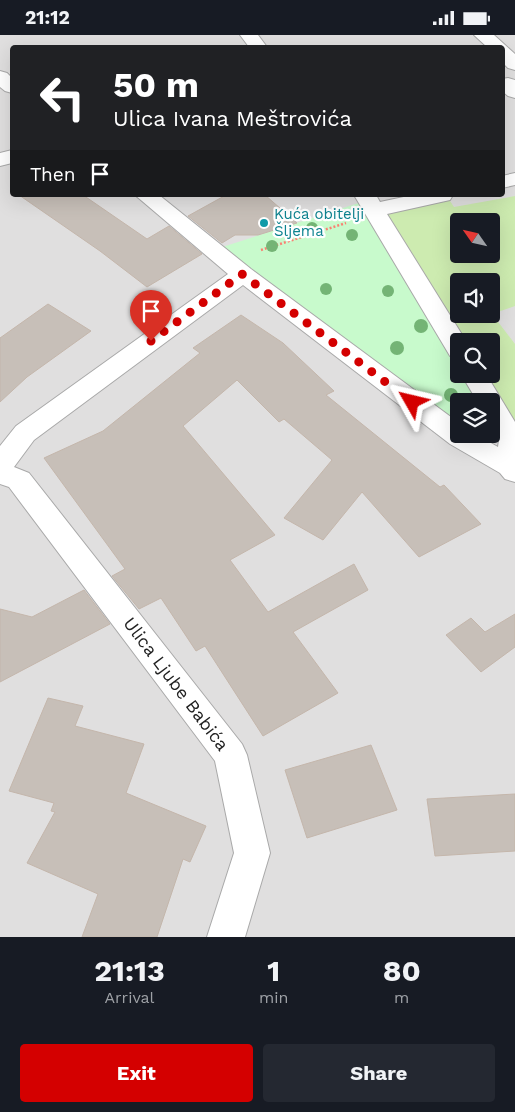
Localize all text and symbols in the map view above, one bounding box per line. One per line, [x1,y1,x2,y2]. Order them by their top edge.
text: 21:12 [25,6,70,29]
text: 50 m [113,64,199,106]
icon: left [30,65,95,130]
text: Ulica Ivana Meštrovića [113,106,352,131]
icon: arrive [86,160,114,188]
text: Then [30,163,76,186]
place label: Kuća obitelji Šljema [274,205,364,240]
north arrow [450,213,500,263]
map controls [450,213,500,443]
marker: Kuća obitelji Šljema [258,217,270,229]
button: sound [450,273,500,323]
pin [130,290,172,341]
icon: arrive [137,297,165,325]
button: search [450,333,500,383]
position arrow [385,375,437,427]
button: layers [450,393,500,443]
street label: Ulica Ljube Babića [119,613,233,755]
text: 21:13 [94,953,165,988]
text: 1 [267,953,280,988]
text: 80 [383,953,421,988]
text: Arrival [105,988,154,1007]
text: min [259,988,288,1007]
text: m [394,988,409,1007]
button: Exit [20,1044,253,1102]
button: Share [263,1044,495,1102]

